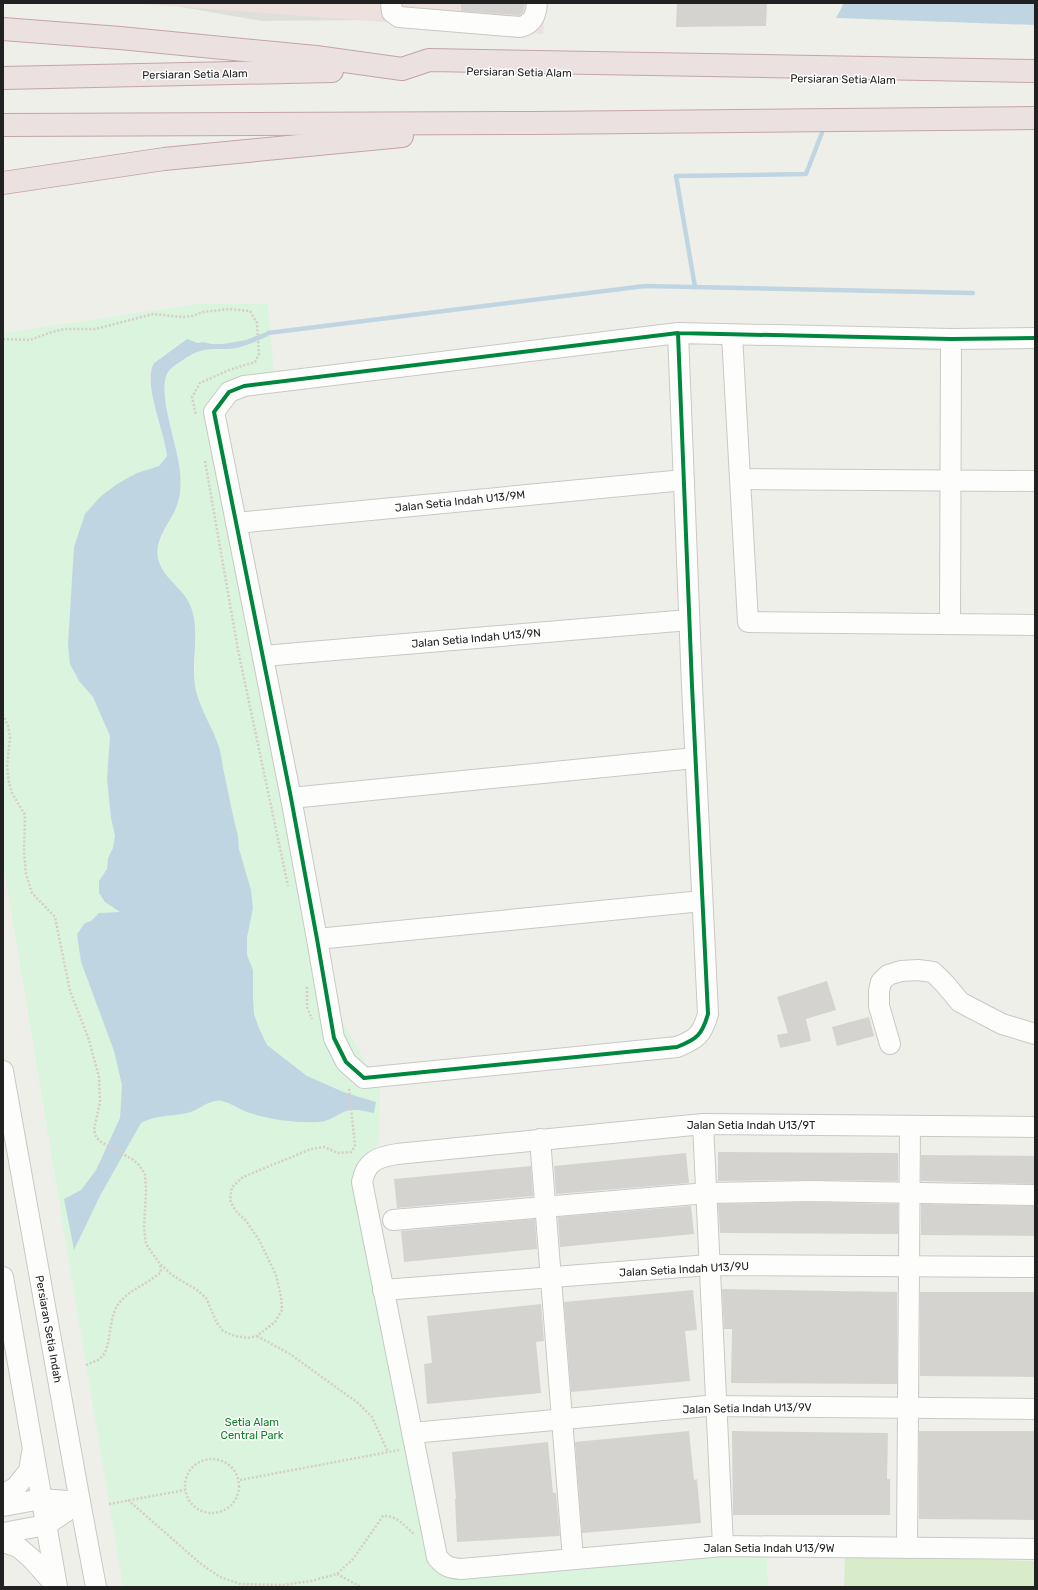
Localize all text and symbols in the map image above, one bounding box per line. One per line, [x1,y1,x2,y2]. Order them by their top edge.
street label: Persiaran Setia Alam [466,65,572,80]
street label: Persiaran Setia Alam [142,67,248,82]
street label: Persiaran Setia Alam [790,72,896,87]
street label: Jalan Setia Indah U13/9M [394,488,526,515]
street label: Jalan Setia Indah U13/9N [411,626,541,651]
street label: Jalan Setia Indah U13/9T [687,1119,816,1132]
street label: Jalan Setia Indah U13/9U [619,1260,749,1279]
street label: Persiaran Setia Indah [33,1274,64,1384]
street label: Jalan Setia Indah U13/9V [682,1401,812,1416]
park label: Setia Alam Central Park [221,1416,284,1442]
street label: Jalan Setia Indah U13/9W [703,1542,835,1555]

